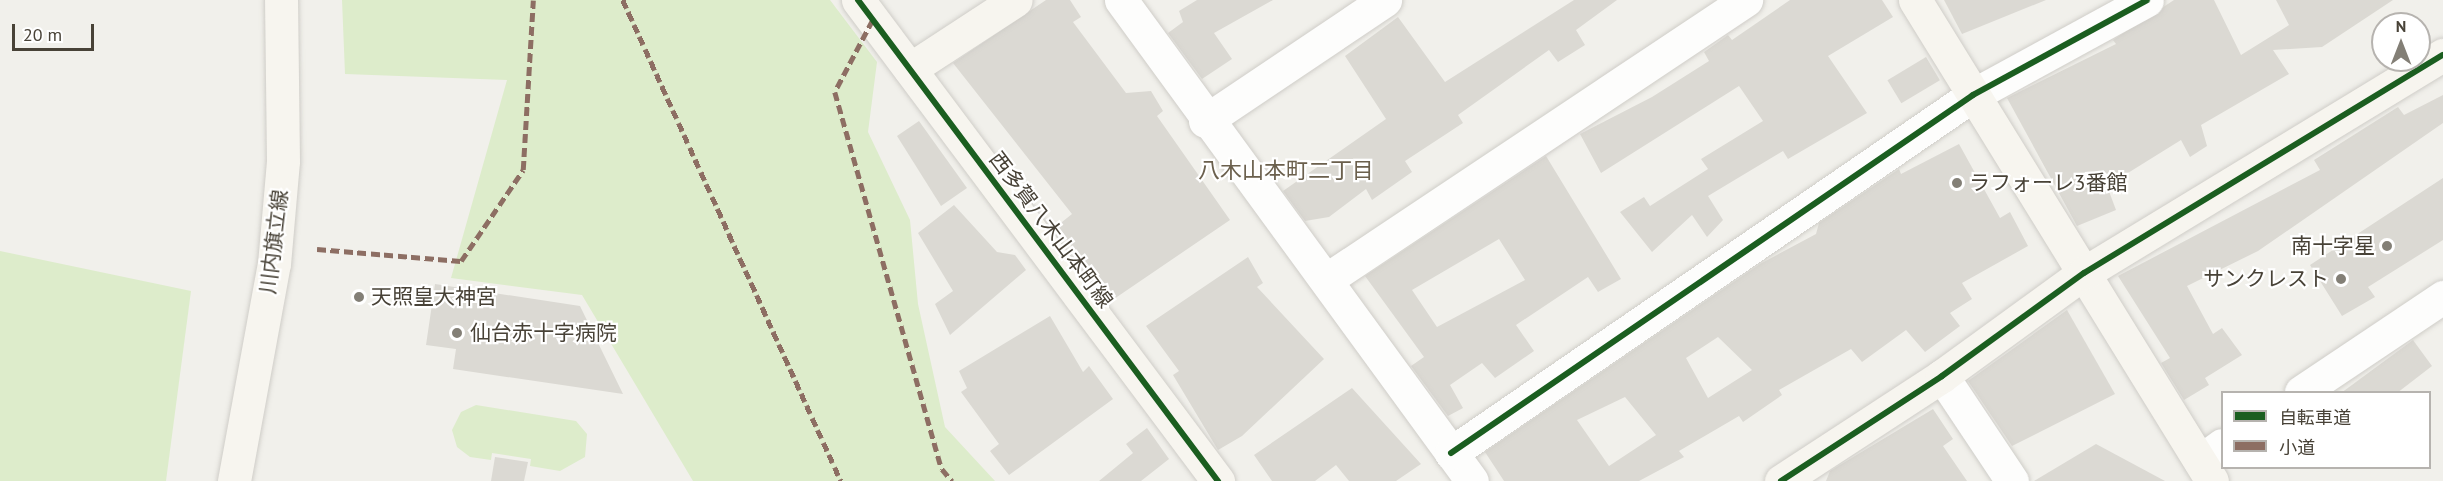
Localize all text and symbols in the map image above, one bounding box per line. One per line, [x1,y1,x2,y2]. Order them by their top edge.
scale bar [15,12,98,50]
north arrow [2371,12,2431,72]
text: N [2396,16,2406,36]
text: 20 m [23,23,62,46]
street label: 西多賀八木山本町線 [984,147,1118,313]
district label: 八木山本町二丁目 [1198,158,1374,184]
place label: ラフォーレ3番館 [1969,170,2127,196]
marker: ラフォーレ3番館 [1950,176,1964,190]
street label: 川内旗立線 [255,188,293,296]
place label: 南十字星 [2291,233,2375,259]
marker: 南十字星 [2380,239,2394,253]
place label: サンクレスト [2203,266,2329,292]
marker: サンクレスト [2334,272,2348,286]
place label: 天照皇大神宮 [371,284,497,310]
marker: 天照皇大神宮 [352,290,366,304]
place label: 仙台赤十字病院 [470,320,617,346]
marker: 仙台赤十字病院 [448,324,466,342]
legend [2221,391,2431,469]
text: 自転車道 [2279,406,2351,429]
text: 小道 [2279,436,2315,459]

